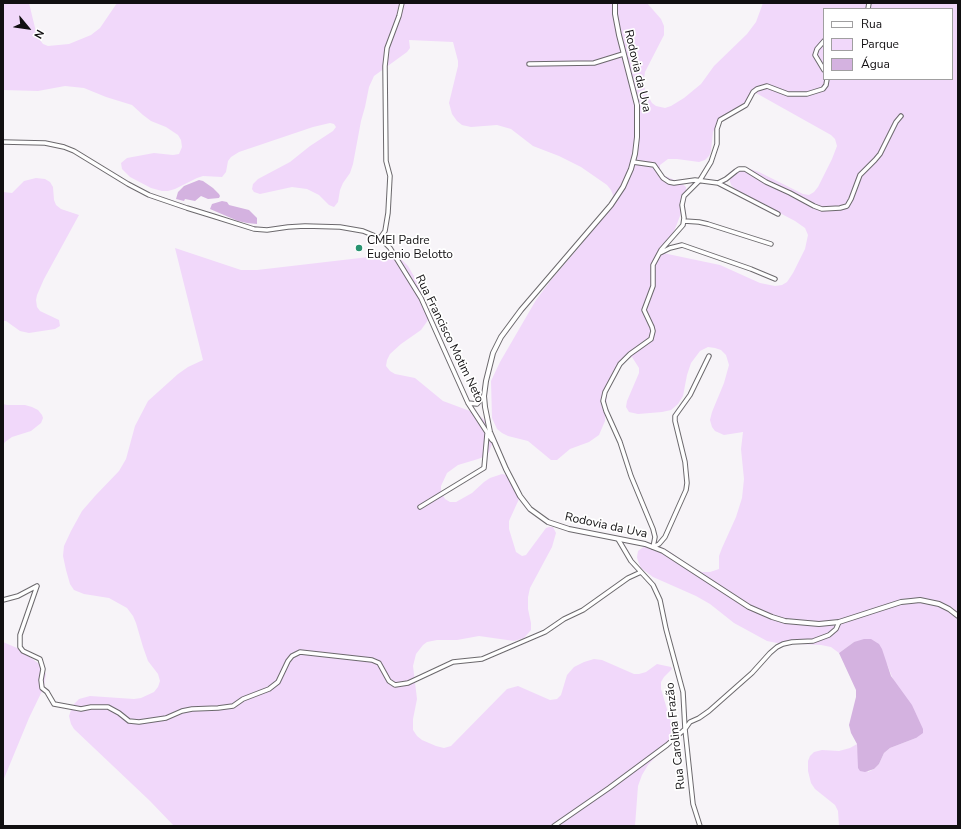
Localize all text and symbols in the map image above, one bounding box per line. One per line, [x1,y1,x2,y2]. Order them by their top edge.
north arrow [8,8,48,48]
legend [823,8,953,80]
text: Rua [861,16,882,32]
text: N [30,27,47,41]
street label: Rodovia da Uva [621,28,653,114]
text: Parque [861,36,899,52]
text: Água [861,56,890,72]
place label: CMEI Padre Eugenio Belotto [367,234,453,262]
marker: CMEI Padre Eugenio Belotto [354,243,364,253]
street label: Rua Francisco Motim Neto [412,273,486,405]
street label: Rodovia da Uva [563,510,649,542]
street label: Rua Carolina Frazão [663,682,689,790]

